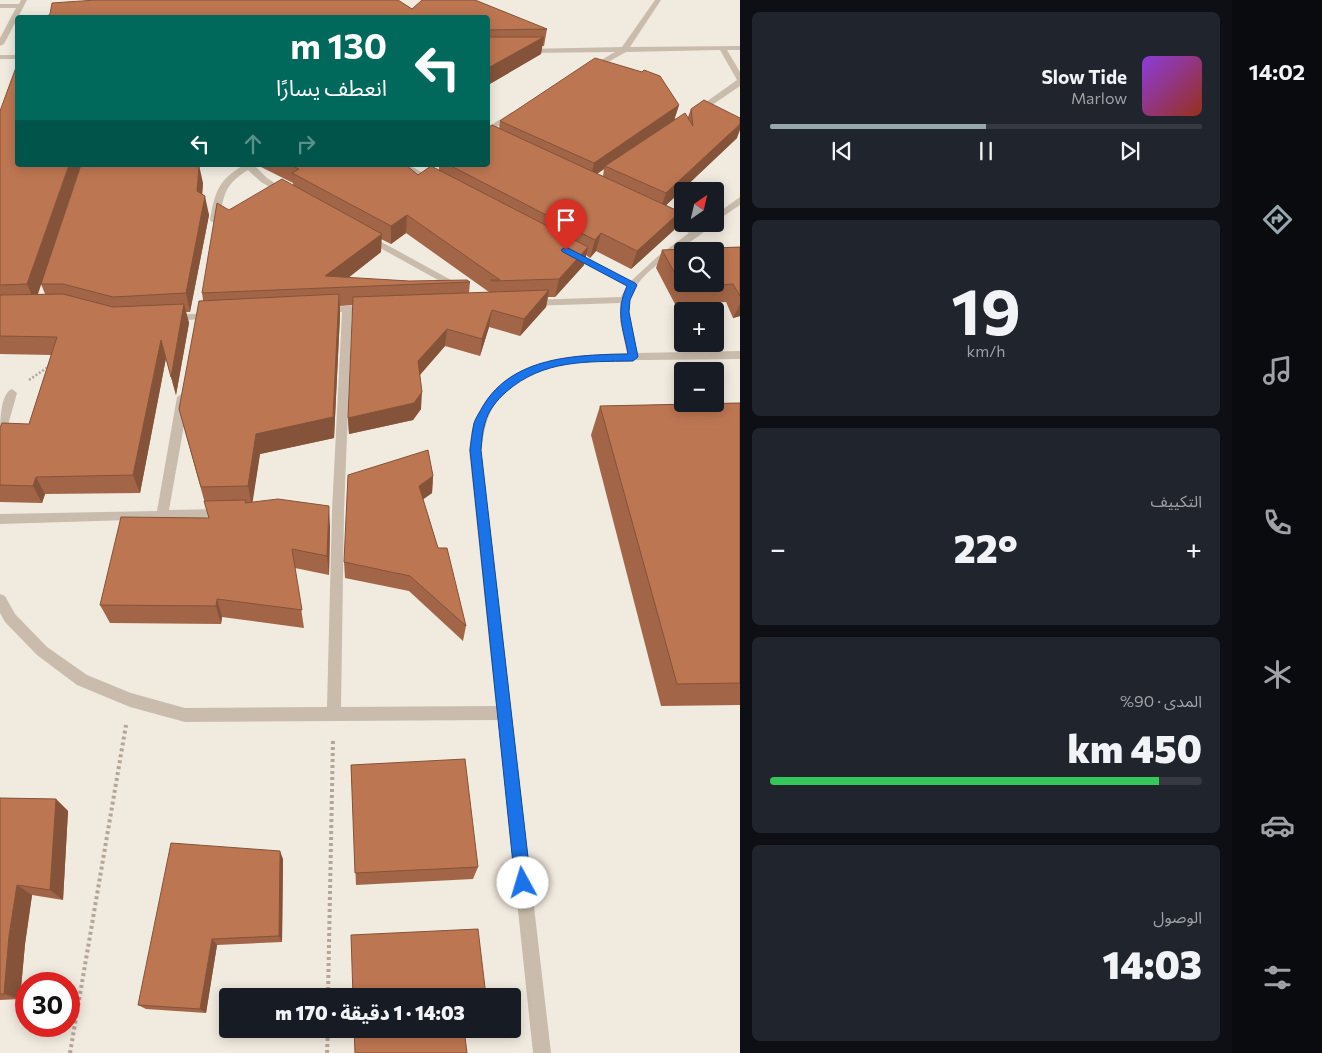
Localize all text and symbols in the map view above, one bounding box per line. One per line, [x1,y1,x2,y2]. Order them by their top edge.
text: 130 m [290,23,387,66]
icon: left [405,35,470,100]
text: 14:02 [1249,58,1305,85]
text: Slow Tide [1041,65,1127,88]
text: انعطف يسارًا [276,74,387,101]
text: Marlow [1071,88,1127,107]
icon: left [186,130,214,158]
icon: ahead [239,130,267,158]
icon: right [292,130,320,158]
icon: previous [828,137,856,165]
icon: pause [972,137,1000,165]
icon: next [1116,137,1144,165]
north arrow [674,182,724,232]
map controls [674,182,724,412]
pin [545,199,587,250]
icon: directions [1260,202,1295,237]
icon: arrive [552,206,580,234]
button: search [674,242,724,292]
text: 19 [951,269,1021,348]
button: + [674,302,724,352]
text: km/h [967,341,1005,360]
icon: music [1260,353,1295,388]
button: − [674,362,724,412]
text: التكييف [1150,491,1202,510]
icon: phone [1260,505,1295,540]
text: 22° [954,524,1018,571]
text: − [770,531,786,565]
text: + [1186,531,1202,565]
icon: climate [1260,657,1295,692]
text: المدى · 90% [1120,691,1202,710]
text: 450 km [1068,724,1202,771]
icon: car [1260,808,1295,843]
position arrow [496,856,548,908]
text: الوصول [1153,907,1202,926]
text: 14:03 [1102,940,1202,987]
icon: filters [1260,960,1295,995]
speed limit sign: 30 [15,972,80,1037]
text: 14:03 · 1 دقيقة · 170 m [275,1001,465,1024]

